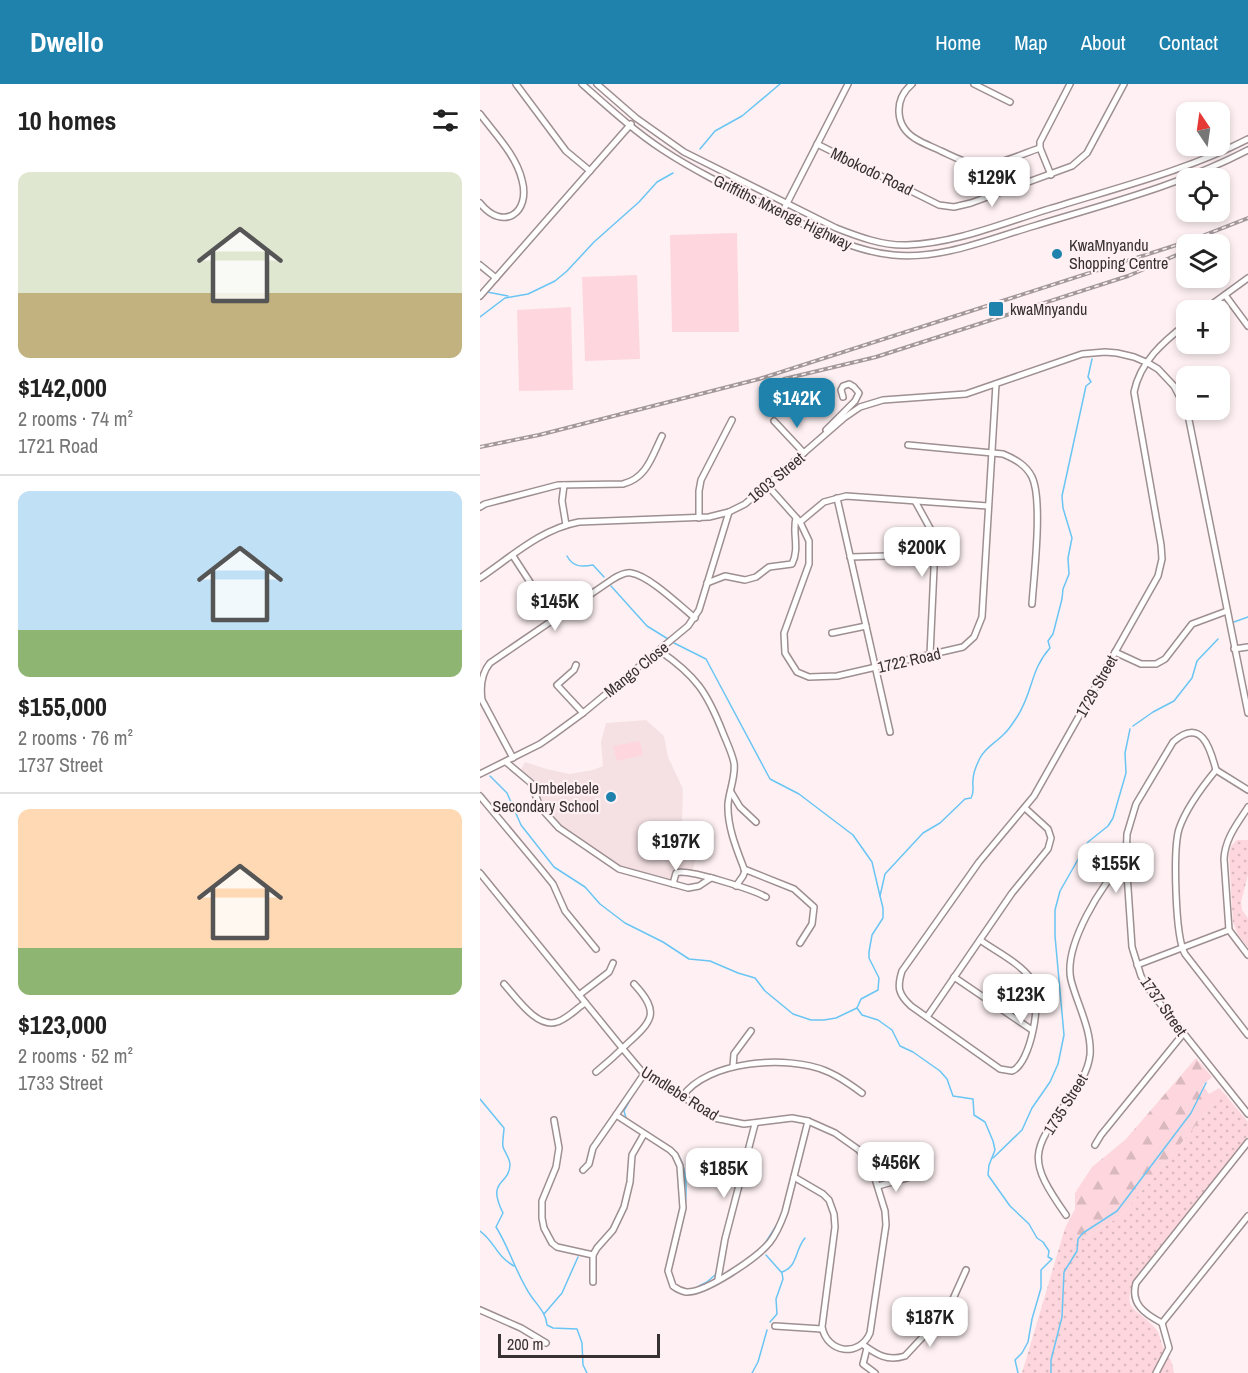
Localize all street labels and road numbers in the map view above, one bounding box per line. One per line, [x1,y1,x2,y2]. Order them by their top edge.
street label: Mbokodo Road [827,142,917,200]
street label: Griffiths Mxenge Highway [710,169,856,255]
street label: 1603 Street [743,447,809,507]
street label: Mango Close [599,636,673,702]
street label: 1722 Road [875,642,943,678]
street label: 1729 Street [1070,651,1122,721]
street label: 1737 Street [1136,972,1193,1040]
street label: Umdlebe Road [637,1060,723,1126]
street label: 1735 Street [1038,1069,1092,1139]

